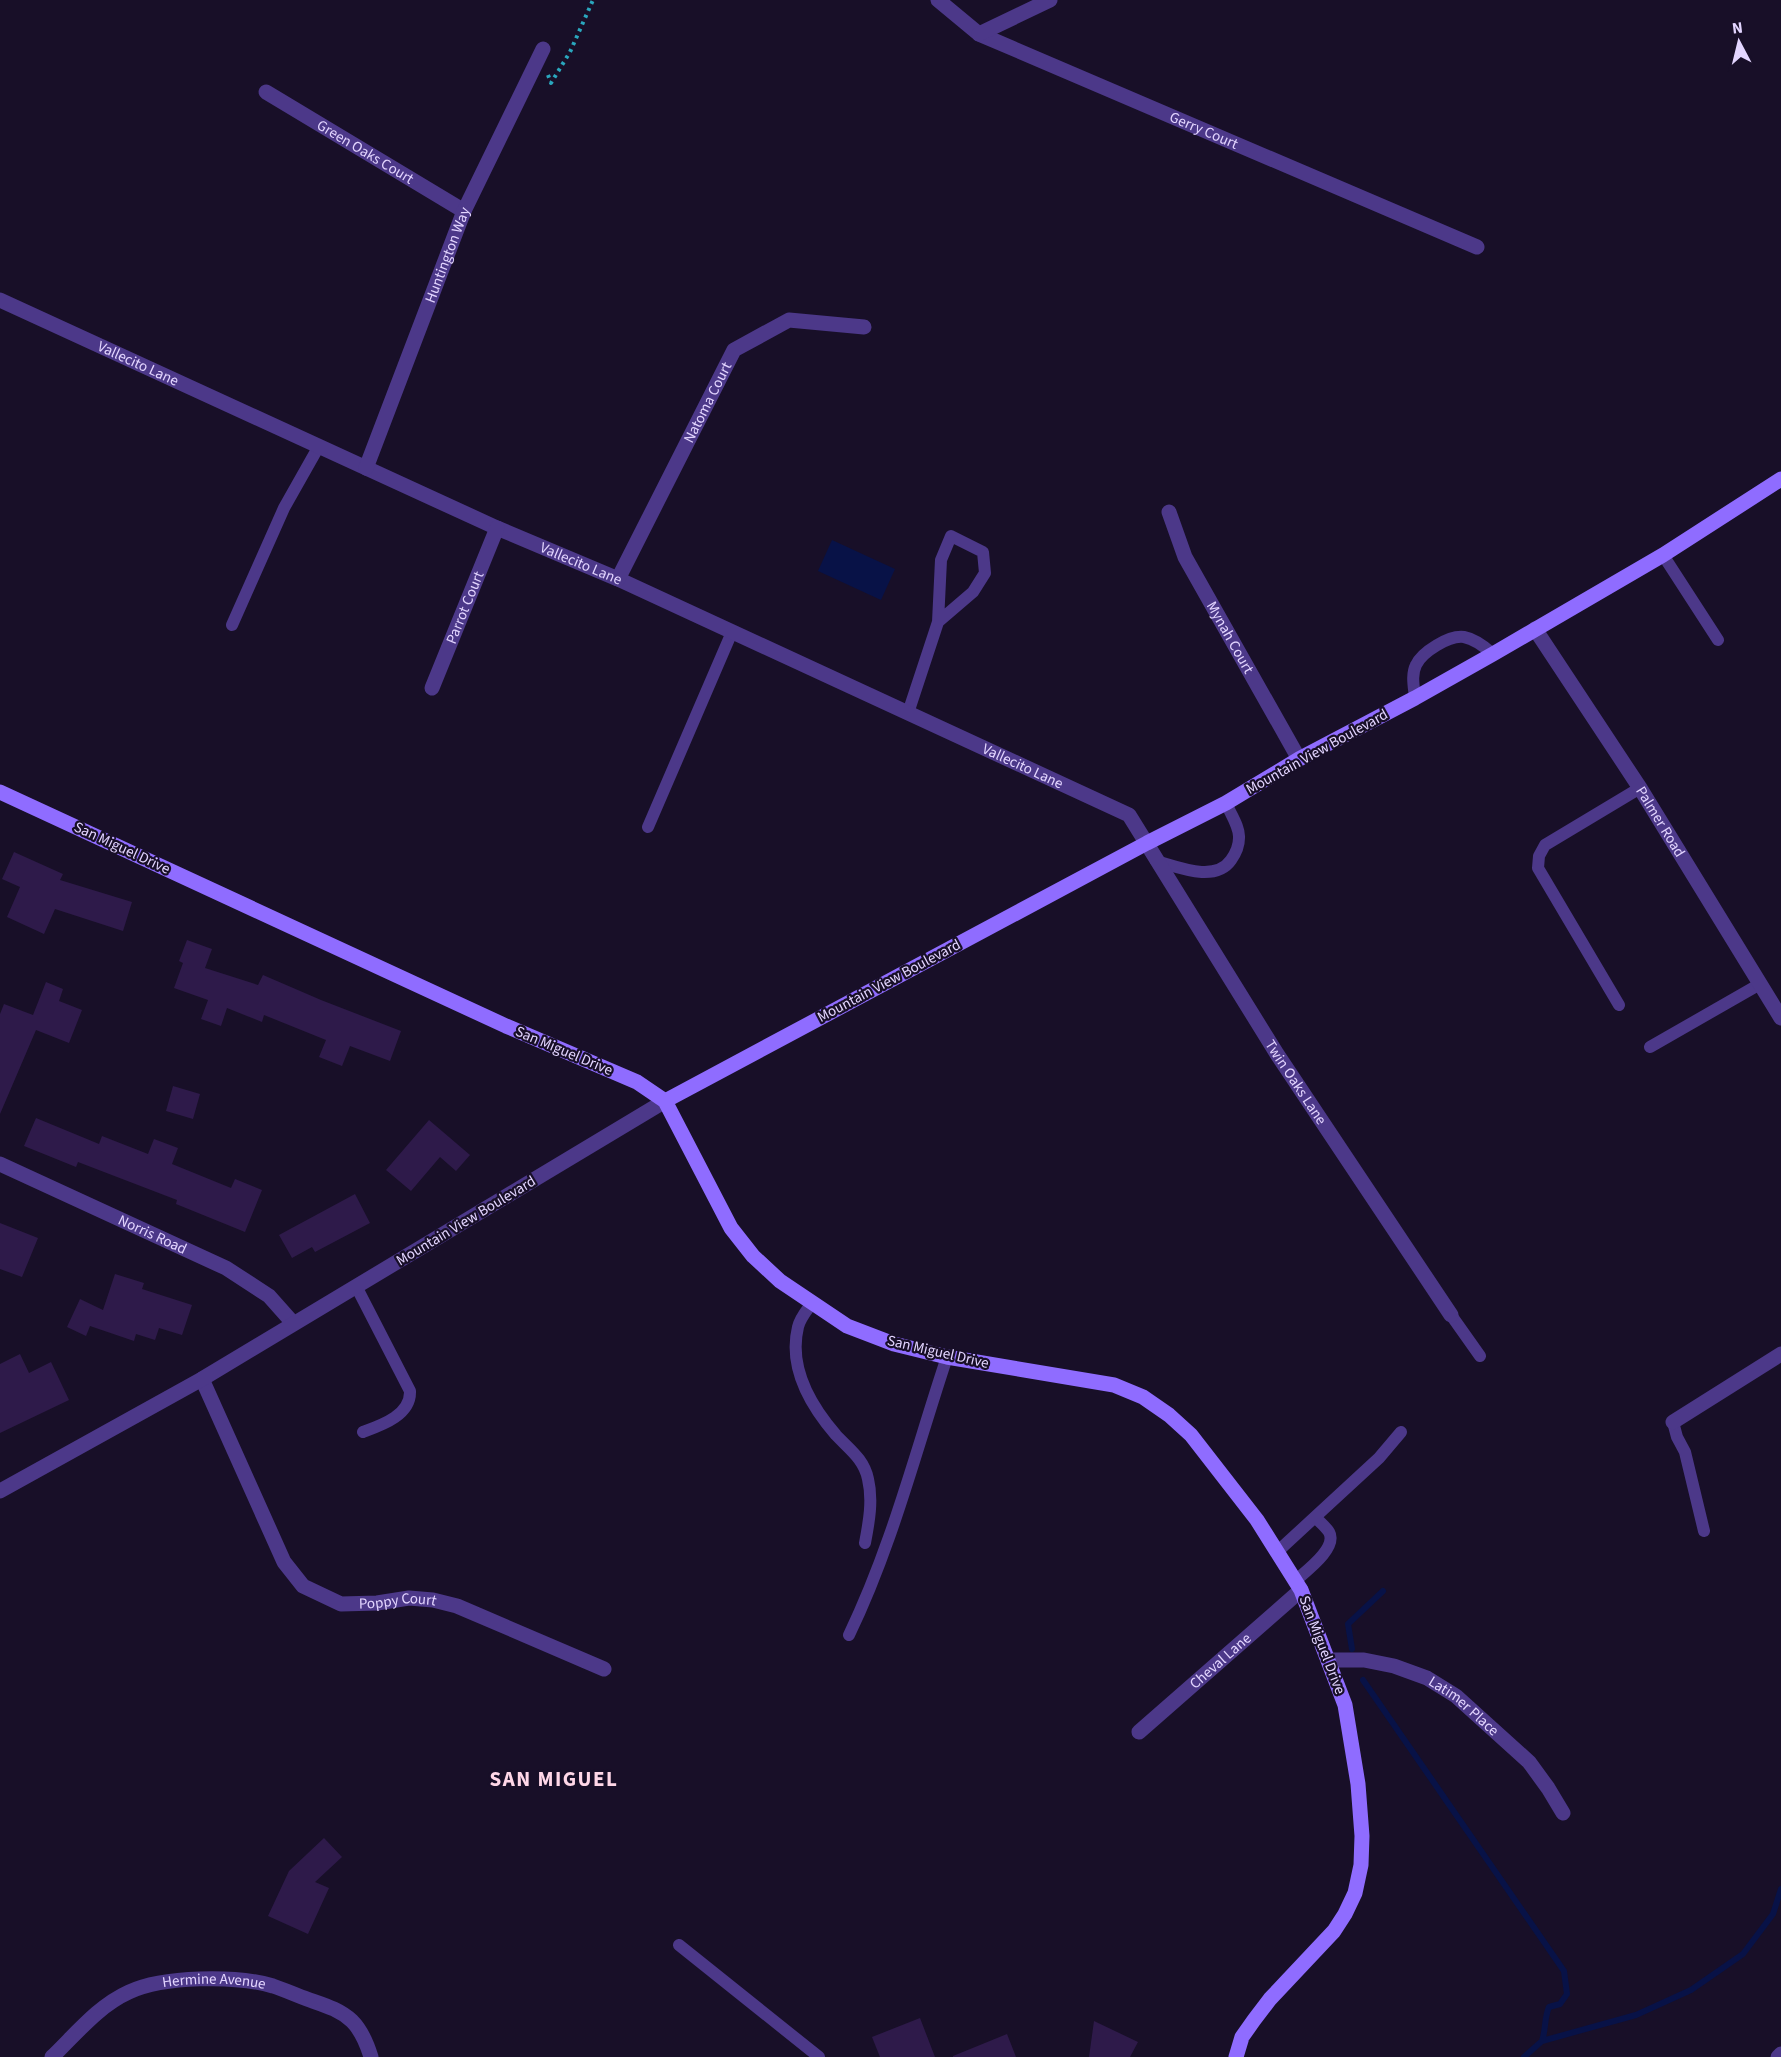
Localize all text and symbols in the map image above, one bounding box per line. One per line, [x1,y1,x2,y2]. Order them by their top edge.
north arrow [1709,12,1769,72]
text: N [1731,17,1744,40]
street label: Gerry Court [1166,106,1242,154]
street label: Green Oaks Court [313,114,418,189]
street label: Huntington Way [419,204,475,306]
street label: Vallecito Lane [94,336,182,391]
street label: Natoma Court [678,358,737,446]
street label: Vallecito Lane [537,537,625,590]
street label: Parrot Court [441,568,489,647]
street label: Mynah Court [1202,597,1259,677]
street label: Mountain View Boulevard [1242,704,1392,800]
street label: Vallecito Lane [979,738,1067,794]
street label: Palmer Road [1631,782,1690,861]
street label: San Miguel Drive [70,817,174,879]
street label: Mountain View Boulevard [814,934,964,1028]
street label: San Miguel Drive [512,1021,616,1081]
street label: Twin Oaks Lane [1260,1036,1332,1129]
street label: Mountain View Boulevard [392,1171,540,1271]
street label: Norris Road [115,1209,190,1259]
street label: San Miguel Drive [885,1330,991,1374]
street label: Poppy Court [358,1587,439,1614]
street label: San Miguel Drive [1294,1593,1350,1697]
street label: Cheval Lane [1185,1628,1256,1694]
street label: Latimer Place [1424,1671,1504,1741]
district label: SAN MIGUEL [490,1764,618,1794]
street label: Hermine Avenue [161,1968,268,1994]

